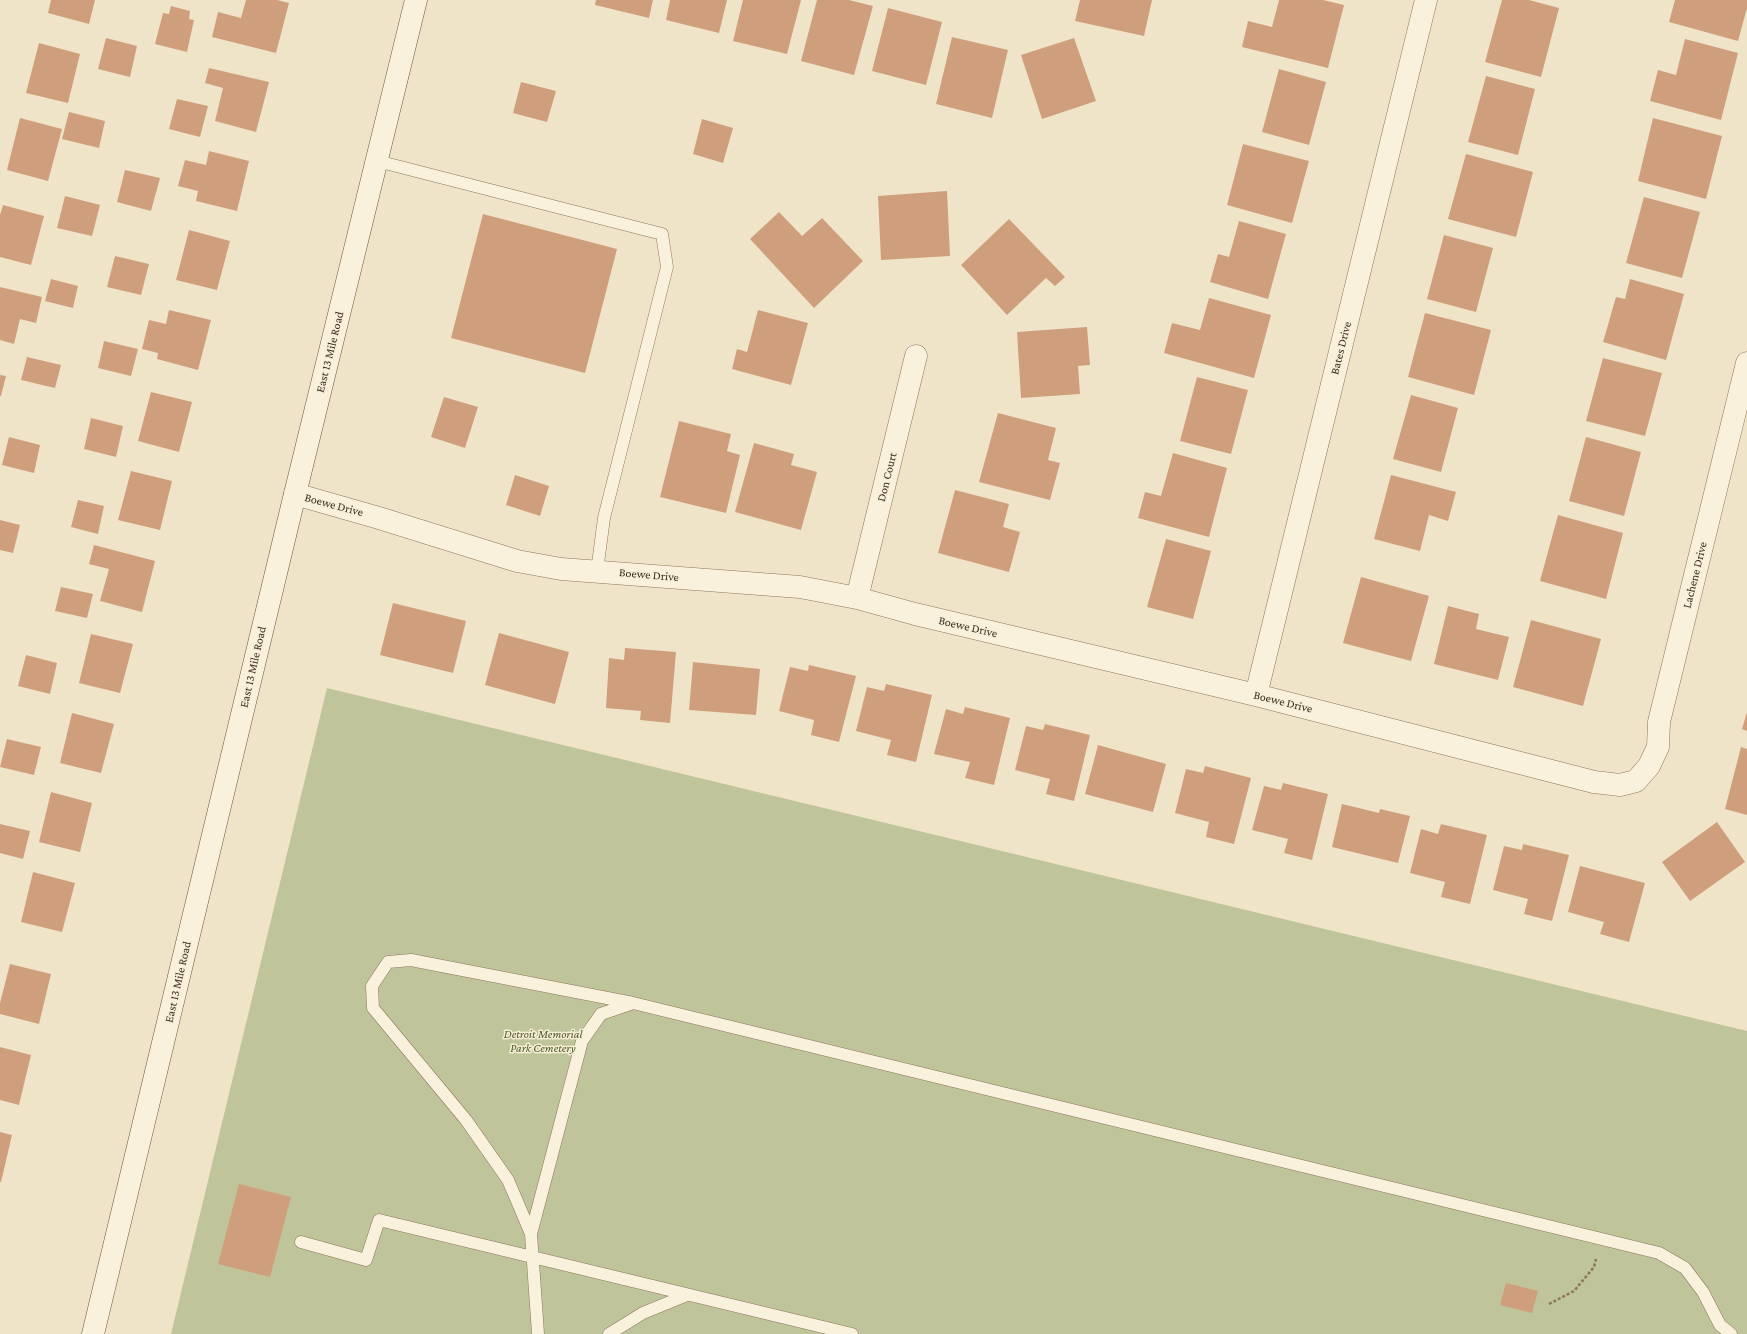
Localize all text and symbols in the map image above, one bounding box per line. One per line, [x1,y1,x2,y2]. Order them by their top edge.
street label: East 13 Mile Road [313,310,347,394]
street label: Bates Drive [1327,320,1355,376]
street label: Don Court [874,451,900,503]
street label: Boewe Drive [303,490,365,520]
street label: Lachene Drive [1680,540,1710,610]
street label: Boewe Drive [618,565,680,585]
street label: Boewe Drive [937,613,999,641]
street label: East 13 Mile Road [237,625,269,709]
street label: Boewe Drive [1252,688,1314,716]
street label: East 13 Mile Road [162,940,194,1024]
park label: Detroit Memorial Park Cemetery [504,1027,582,1055]

